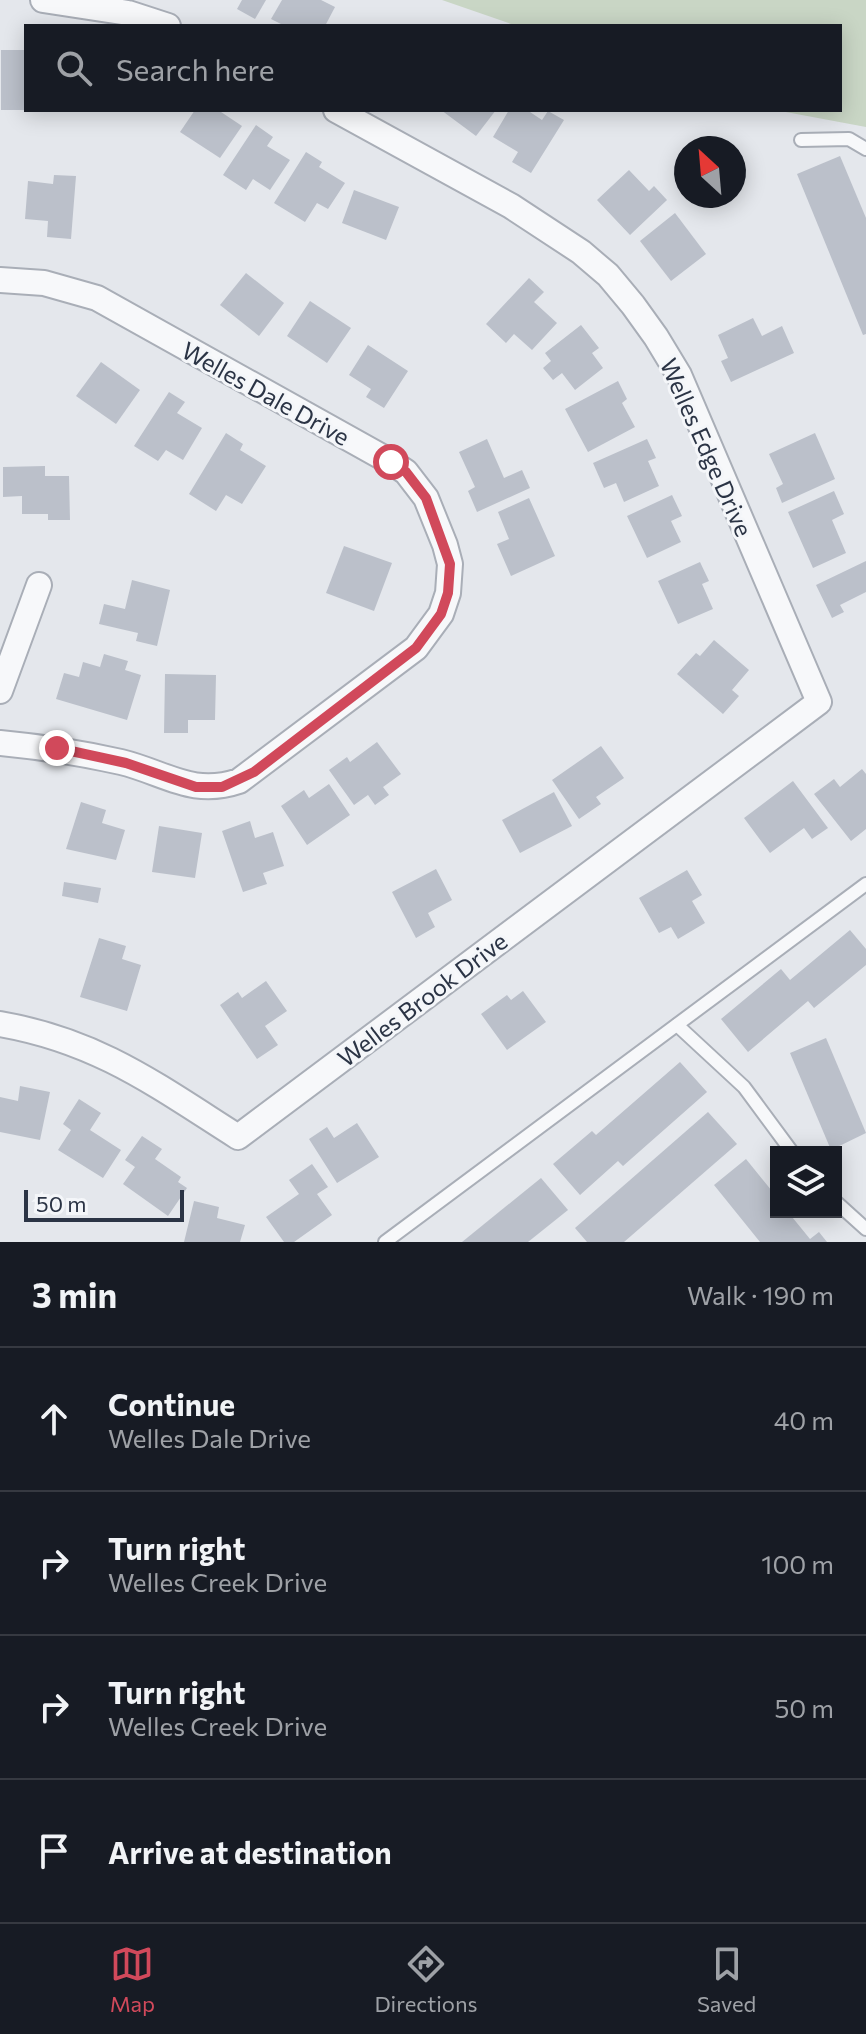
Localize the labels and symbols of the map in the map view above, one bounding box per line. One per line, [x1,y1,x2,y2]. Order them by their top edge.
north arrow [674,136,746,208]
street label: Welles Dale Drive [177,335,355,451]
street label: Welles Edge Drive [655,353,759,541]
route start [373,444,409,480]
route end [39,730,75,766]
street label: Welles Brook Drive [332,926,512,1072]
scale bar [24,1186,184,1222]

